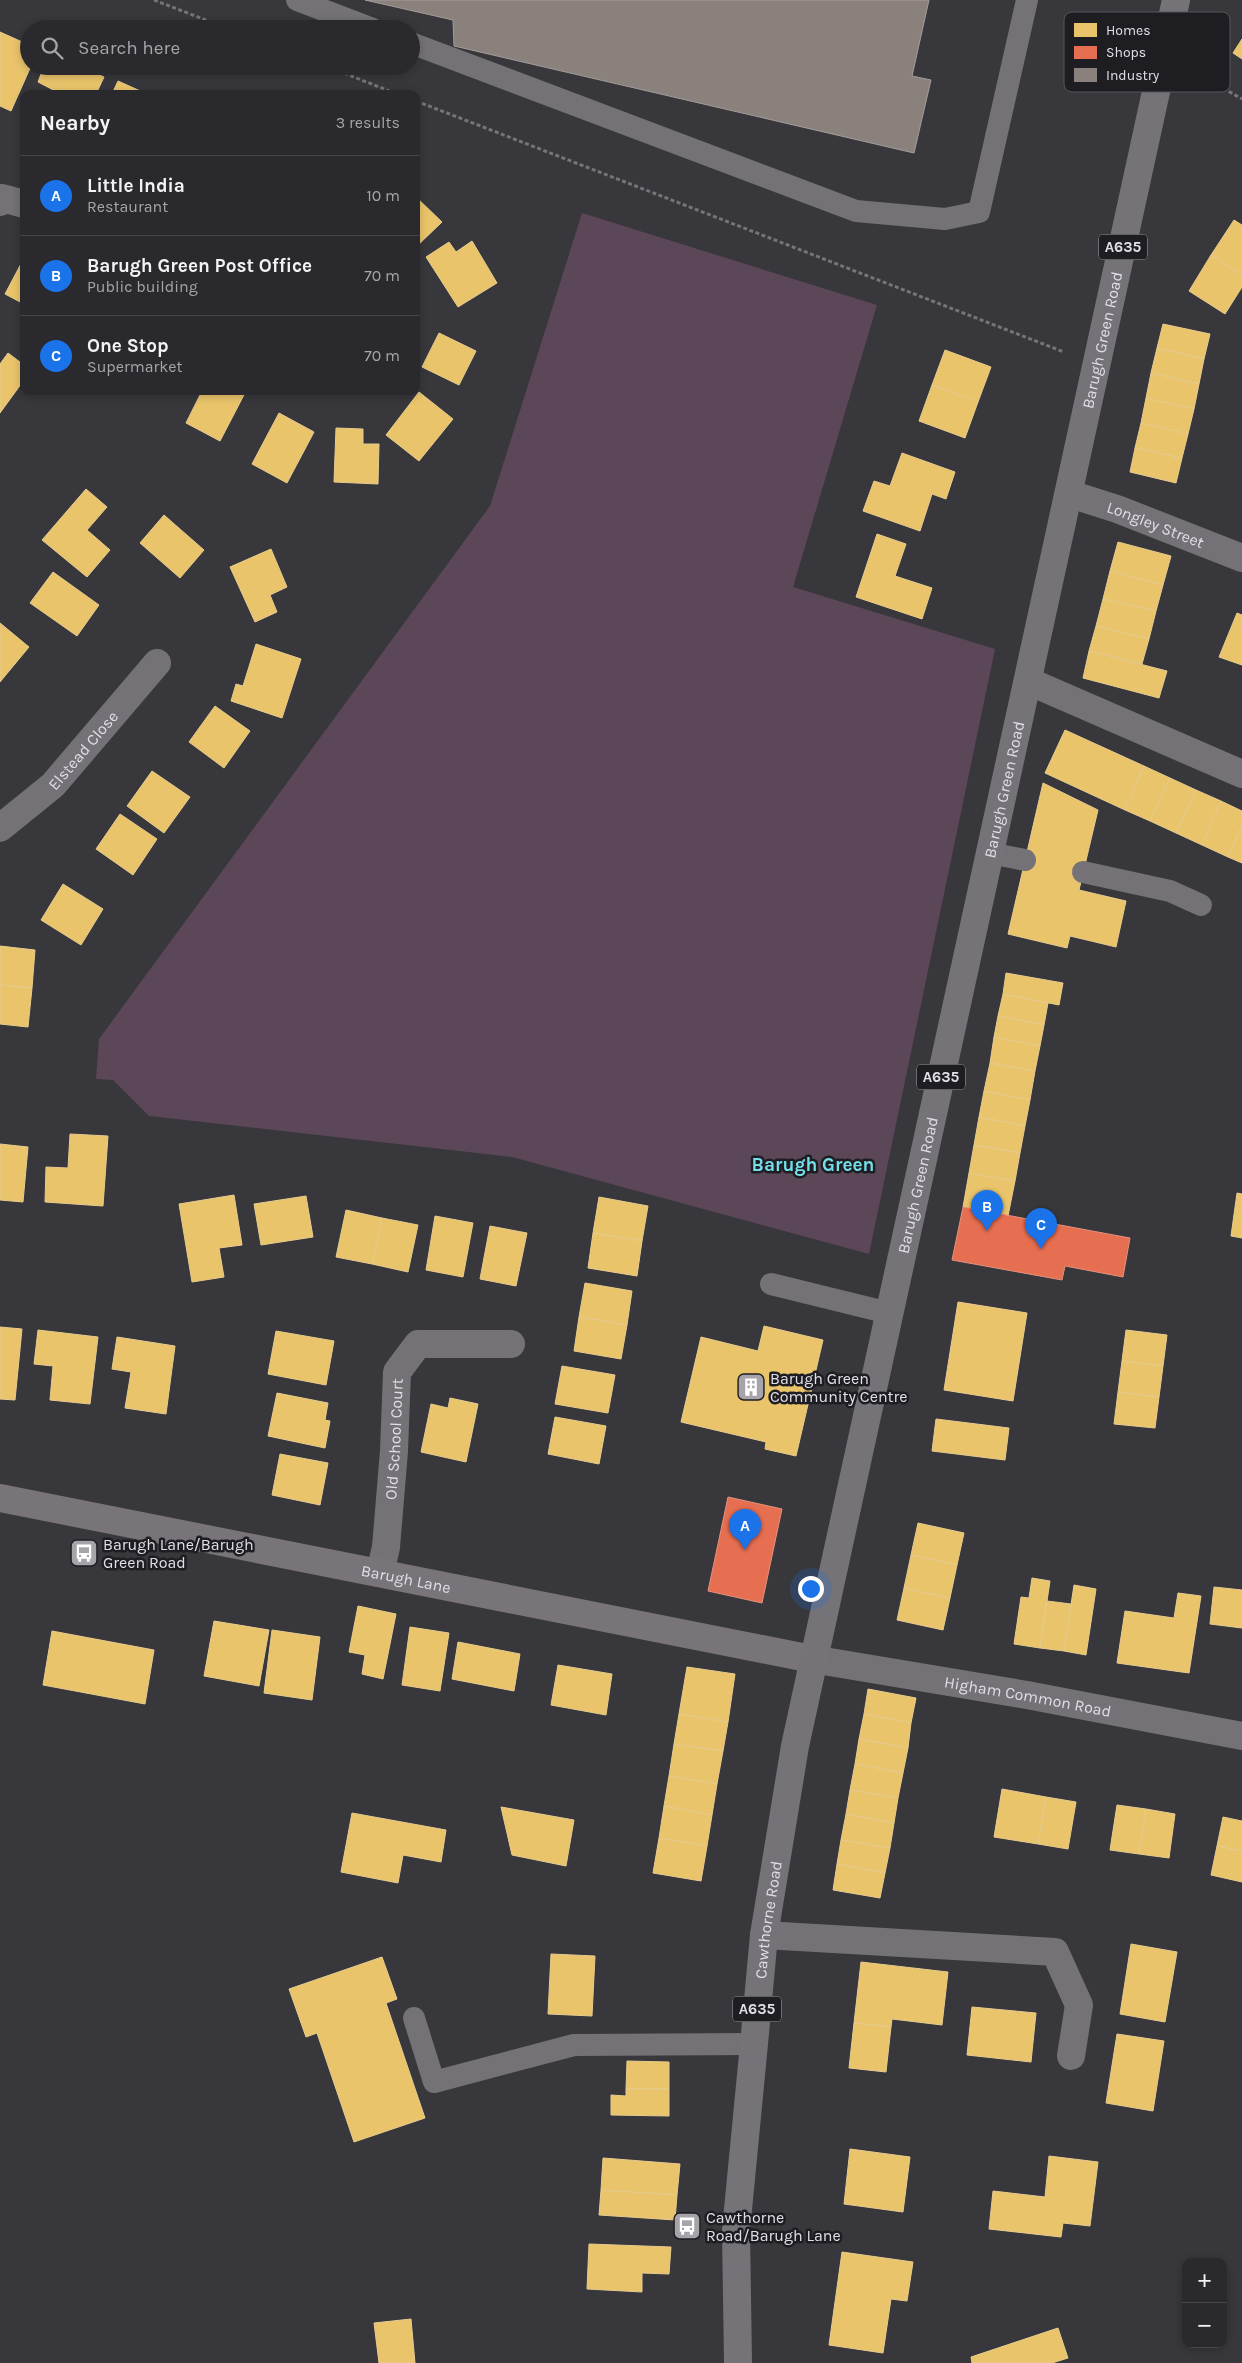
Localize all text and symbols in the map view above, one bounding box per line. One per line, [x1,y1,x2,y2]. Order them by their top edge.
legend [1064,12,1230,92]
search box [20,20,420,75]
text: Homes [1106,22,1151,39]
icon: search [38,34,66,62]
text: Search here [78,37,180,59]
text: Shops [1106,44,1146,61]
text: Industry [1106,67,1160,84]
text: Nearby [40,111,110,135]
text: 3 results [336,113,400,132]
text: Little India [87,175,185,197]
text: A [51,186,61,205]
text: 10 m [366,186,400,205]
text: Restaurant [87,197,168,216]
road number: A635 [1099,234,1147,260]
text: Barugh Green Post Office [87,255,312,277]
text: B [51,266,61,285]
text: 70 m [364,266,400,285]
street label: Barugh Green Road [1078,270,1126,410]
text: Public building [87,277,198,296]
text: One Stop [87,335,169,357]
text: C [51,346,61,365]
text: 70 m [364,346,400,365]
text: Supermarket [87,357,183,376]
street label: Longley Street [1105,497,1207,552]
street label: Elstead Close [44,707,122,794]
street label: Barugh Green Road [980,719,1028,860]
road number: A635 [917,1064,965,1090]
street label: Barugh Green Road [894,1115,942,1255]
district label: Barugh Green [752,1154,874,1176]
pin: B [971,1190,1003,1231]
pin: C [1025,1208,1057,1249]
place label: Barugh Green Community Centre [770,1369,908,1406]
building icon: Barugh Green Community Centre [736,1372,766,1402]
street label: Old School Court [381,1378,407,1500]
pin: A [729,1509,761,1550]
place label: Barugh Lane/Barugh Green Road [103,1535,254,1572]
bus stop icon: Barugh Lane/Barugh Green Road [69,1538,99,1568]
street label: Barugh Lane [360,1561,452,1597]
your location [798,1576,824,1602]
street label: Higham Common Road [943,1672,1113,1721]
street label: Cawthorne Road [751,1859,786,1980]
road number: A635 [733,1996,781,2022]
place label: Cawthorne Road/Barugh Lane [706,2208,841,2245]
bus stop icon: Cawthorne Road/Barugh Lane [672,2211,702,2241]
map controls [1182,2258,1227,2348]
button: + [1182,2258,1227,2303]
button: − [1182,2303,1227,2348]

